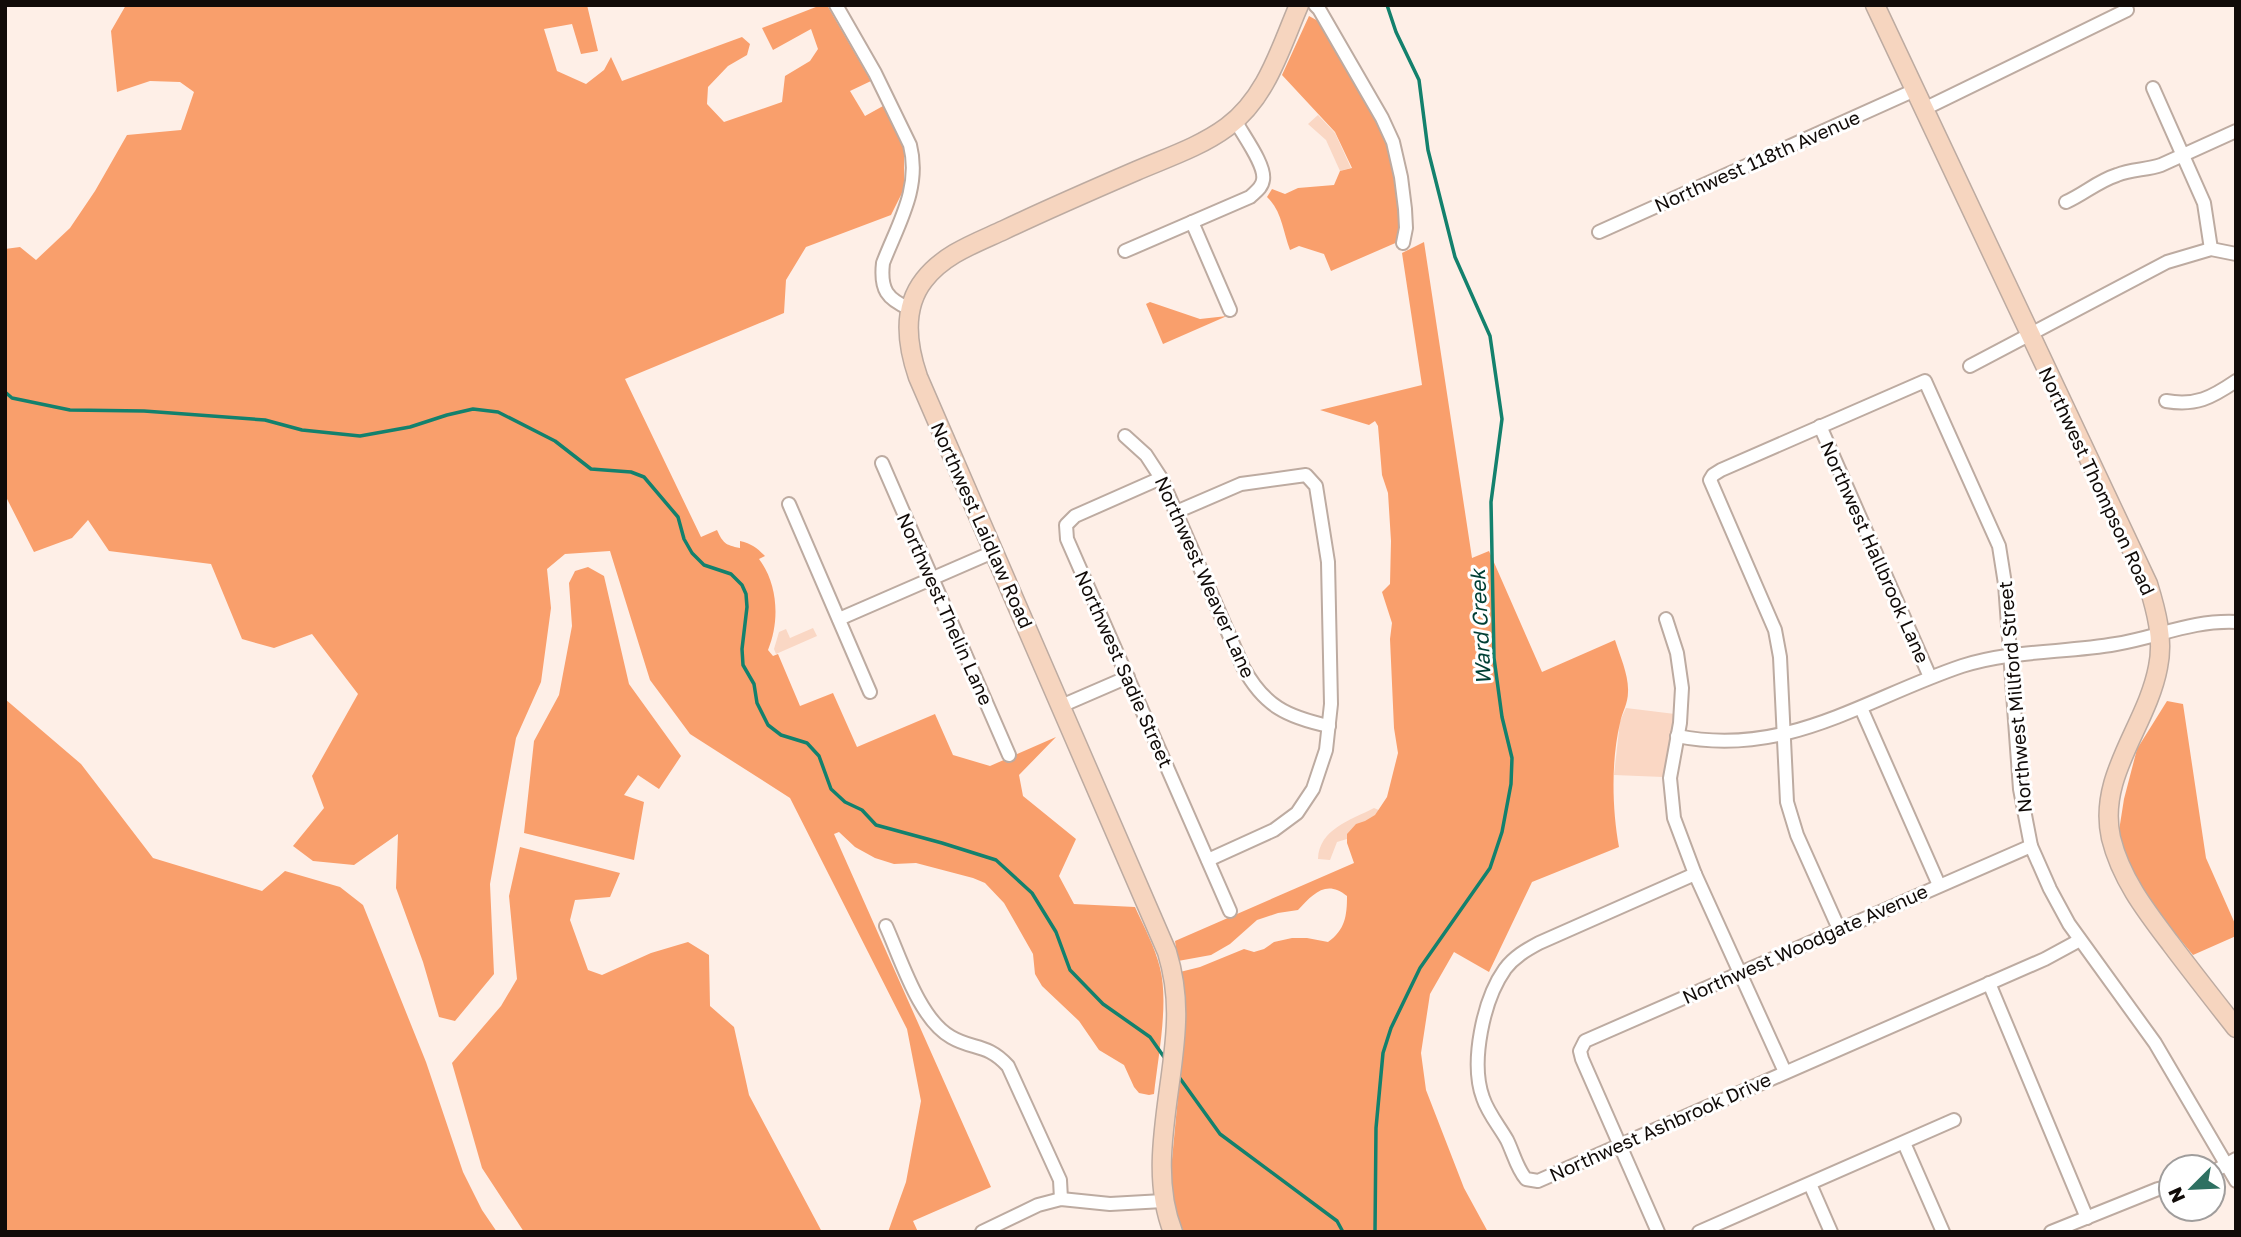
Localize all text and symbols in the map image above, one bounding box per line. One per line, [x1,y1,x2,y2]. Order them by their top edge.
street label: Northwest 118th Avenue [1650,105,1863,216]
street label: Northwest Thompson Road [2034,363,2161,599]
street label: Northwest Laidlaw Road [927,418,1038,631]
street label: Northwest Hallbrook Lane [1816,437,1935,666]
street label: Northwest Weaver Lane [1151,472,1260,681]
street label: Northwest Thelin Lane [893,509,998,708]
water label: Ward Creek [1464,566,1496,686]
street label: Northwest Sadie Street [1071,567,1178,771]
street label: Northwest Millford Street [1993,580,2036,814]
street label: Northwest Woodgate Avenue [1679,879,1931,1008]
street label: Northwest Ashbrook Drive [1545,1067,1774,1186]
north arrow [2157,1153,2227,1223]
text: N [2163,1184,2189,1206]

